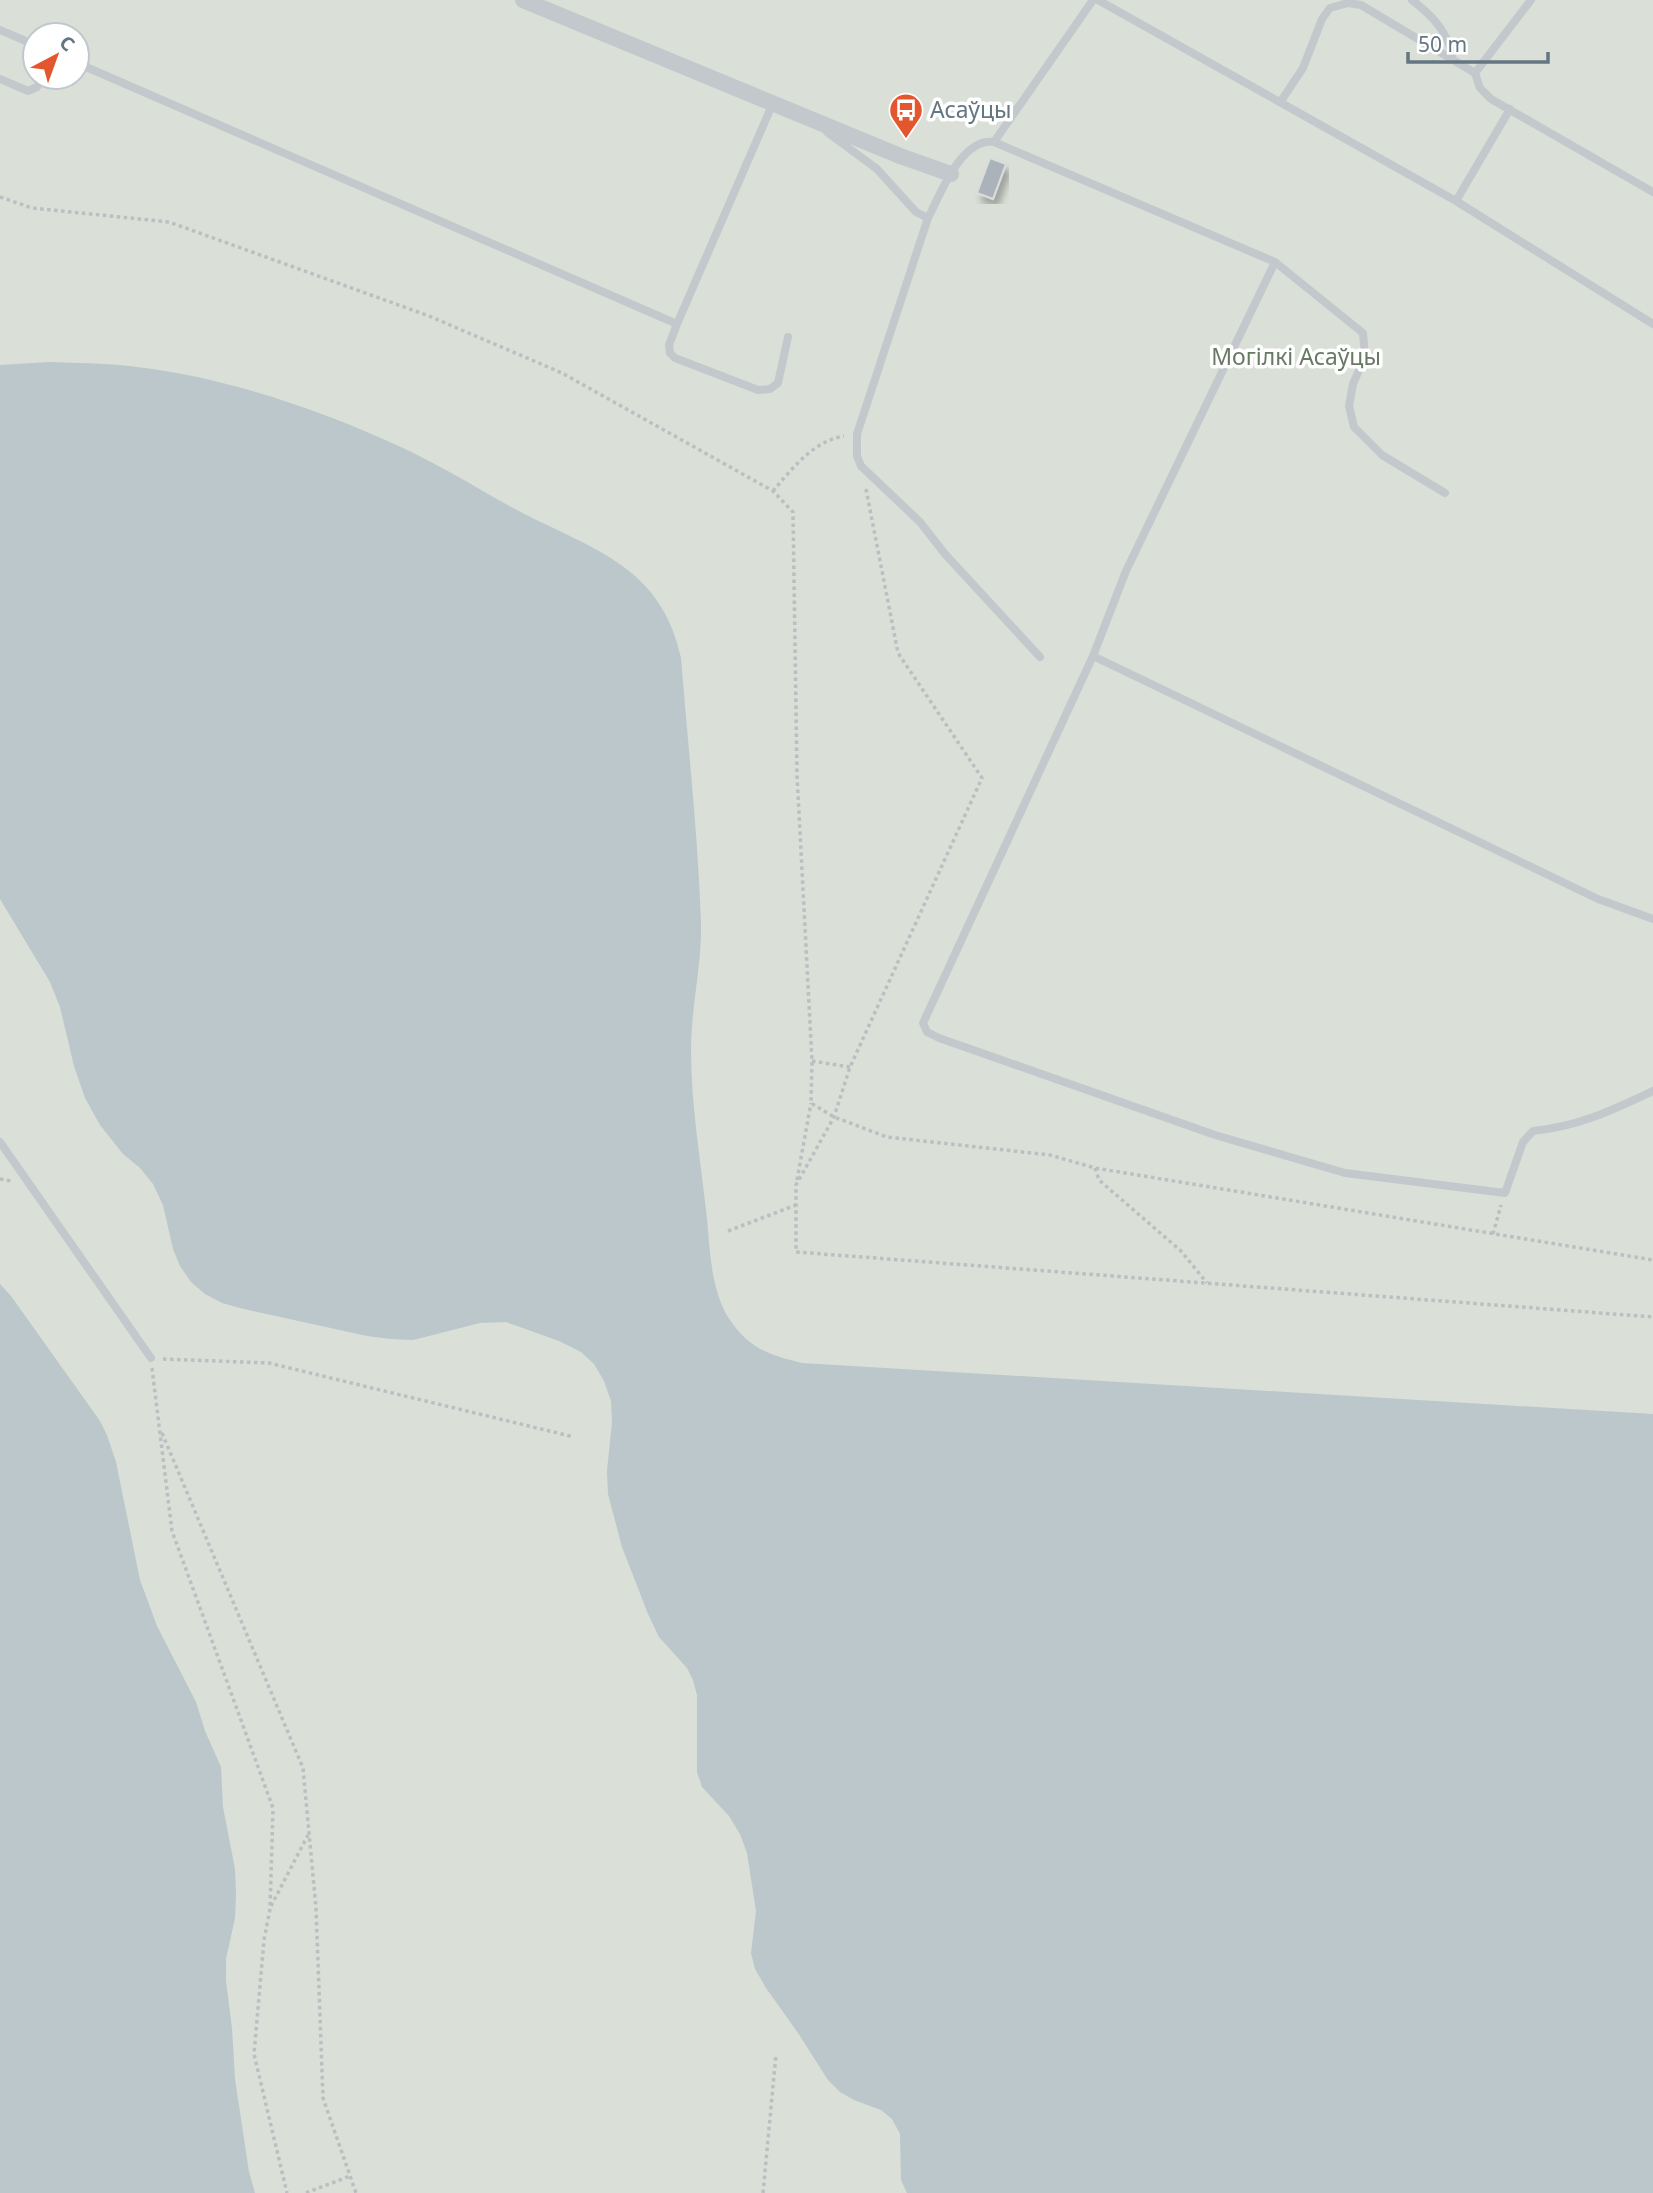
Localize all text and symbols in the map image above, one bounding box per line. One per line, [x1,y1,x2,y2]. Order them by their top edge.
north arrow [21,21,91,91]
scale bar [1408,21,1548,65]
text: С [54,29,80,57]
text: 50 m [1418,30,1467,58]
bus stop icon: Асаўцы [887,91,925,140]
place label: Асаўцы [930,93,1012,125]
park label: Могілкі Асаўцы [1211,340,1381,372]

